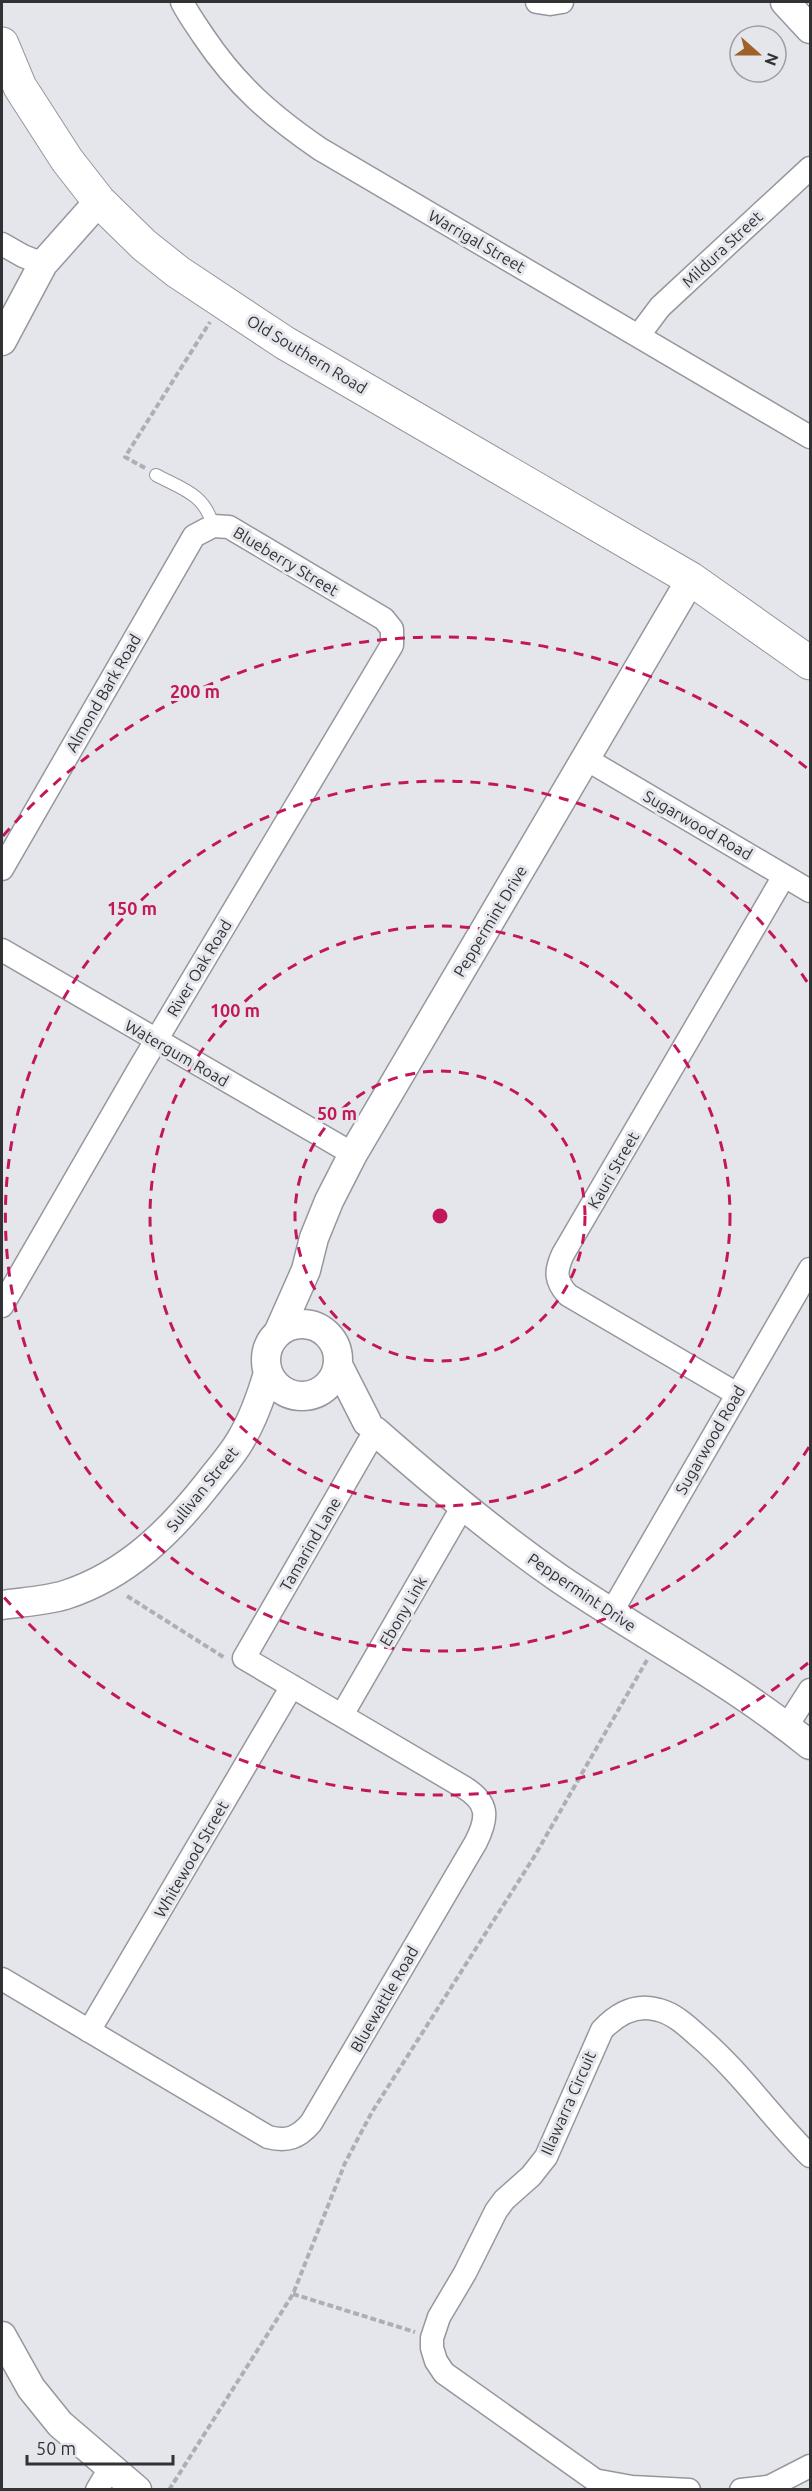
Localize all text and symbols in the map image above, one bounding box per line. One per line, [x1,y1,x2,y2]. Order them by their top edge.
north arrow [728,24,788,84]
text: N [761,51,783,68]
street label: Warrigal Street [425,206,529,276]
street label: Mildura Street [678,207,766,291]
street label: Old Southern Road [244,311,370,397]
street label: Blueberry Street [230,523,342,600]
street label: Almond Bark Road [62,631,144,755]
text: 200 m [170,681,220,701]
street label: Sugarwood Road [641,787,755,863]
street label: Peppermint Drive [450,862,530,980]
text: 150 m [107,898,157,918]
street label: River Oak Road [163,916,235,1020]
text: 100 m [210,1000,260,1020]
street label: Watergum Road [122,1016,232,1090]
text: 50 m [317,1103,357,1123]
street label: Kauri Street [584,1128,642,1211]
centre of rings [430,1206,450,1226]
street label: Sugarwood Road [672,1383,748,1497]
street label: Sullivan Street [163,1443,242,1535]
street label: Tamarind Lane [276,1494,344,1594]
street label: Peppermint Drive [525,1549,639,1635]
street label: Ebony Link [376,1573,430,1649]
street label: Whitewood Street [150,1797,232,1921]
street label: Bluewattle Road [346,1943,422,2055]
street label: Illawarra Circuit [537,2048,599,2158]
scale bar [27,2428,172,2466]
text: 50 m [36,2438,76,2458]

